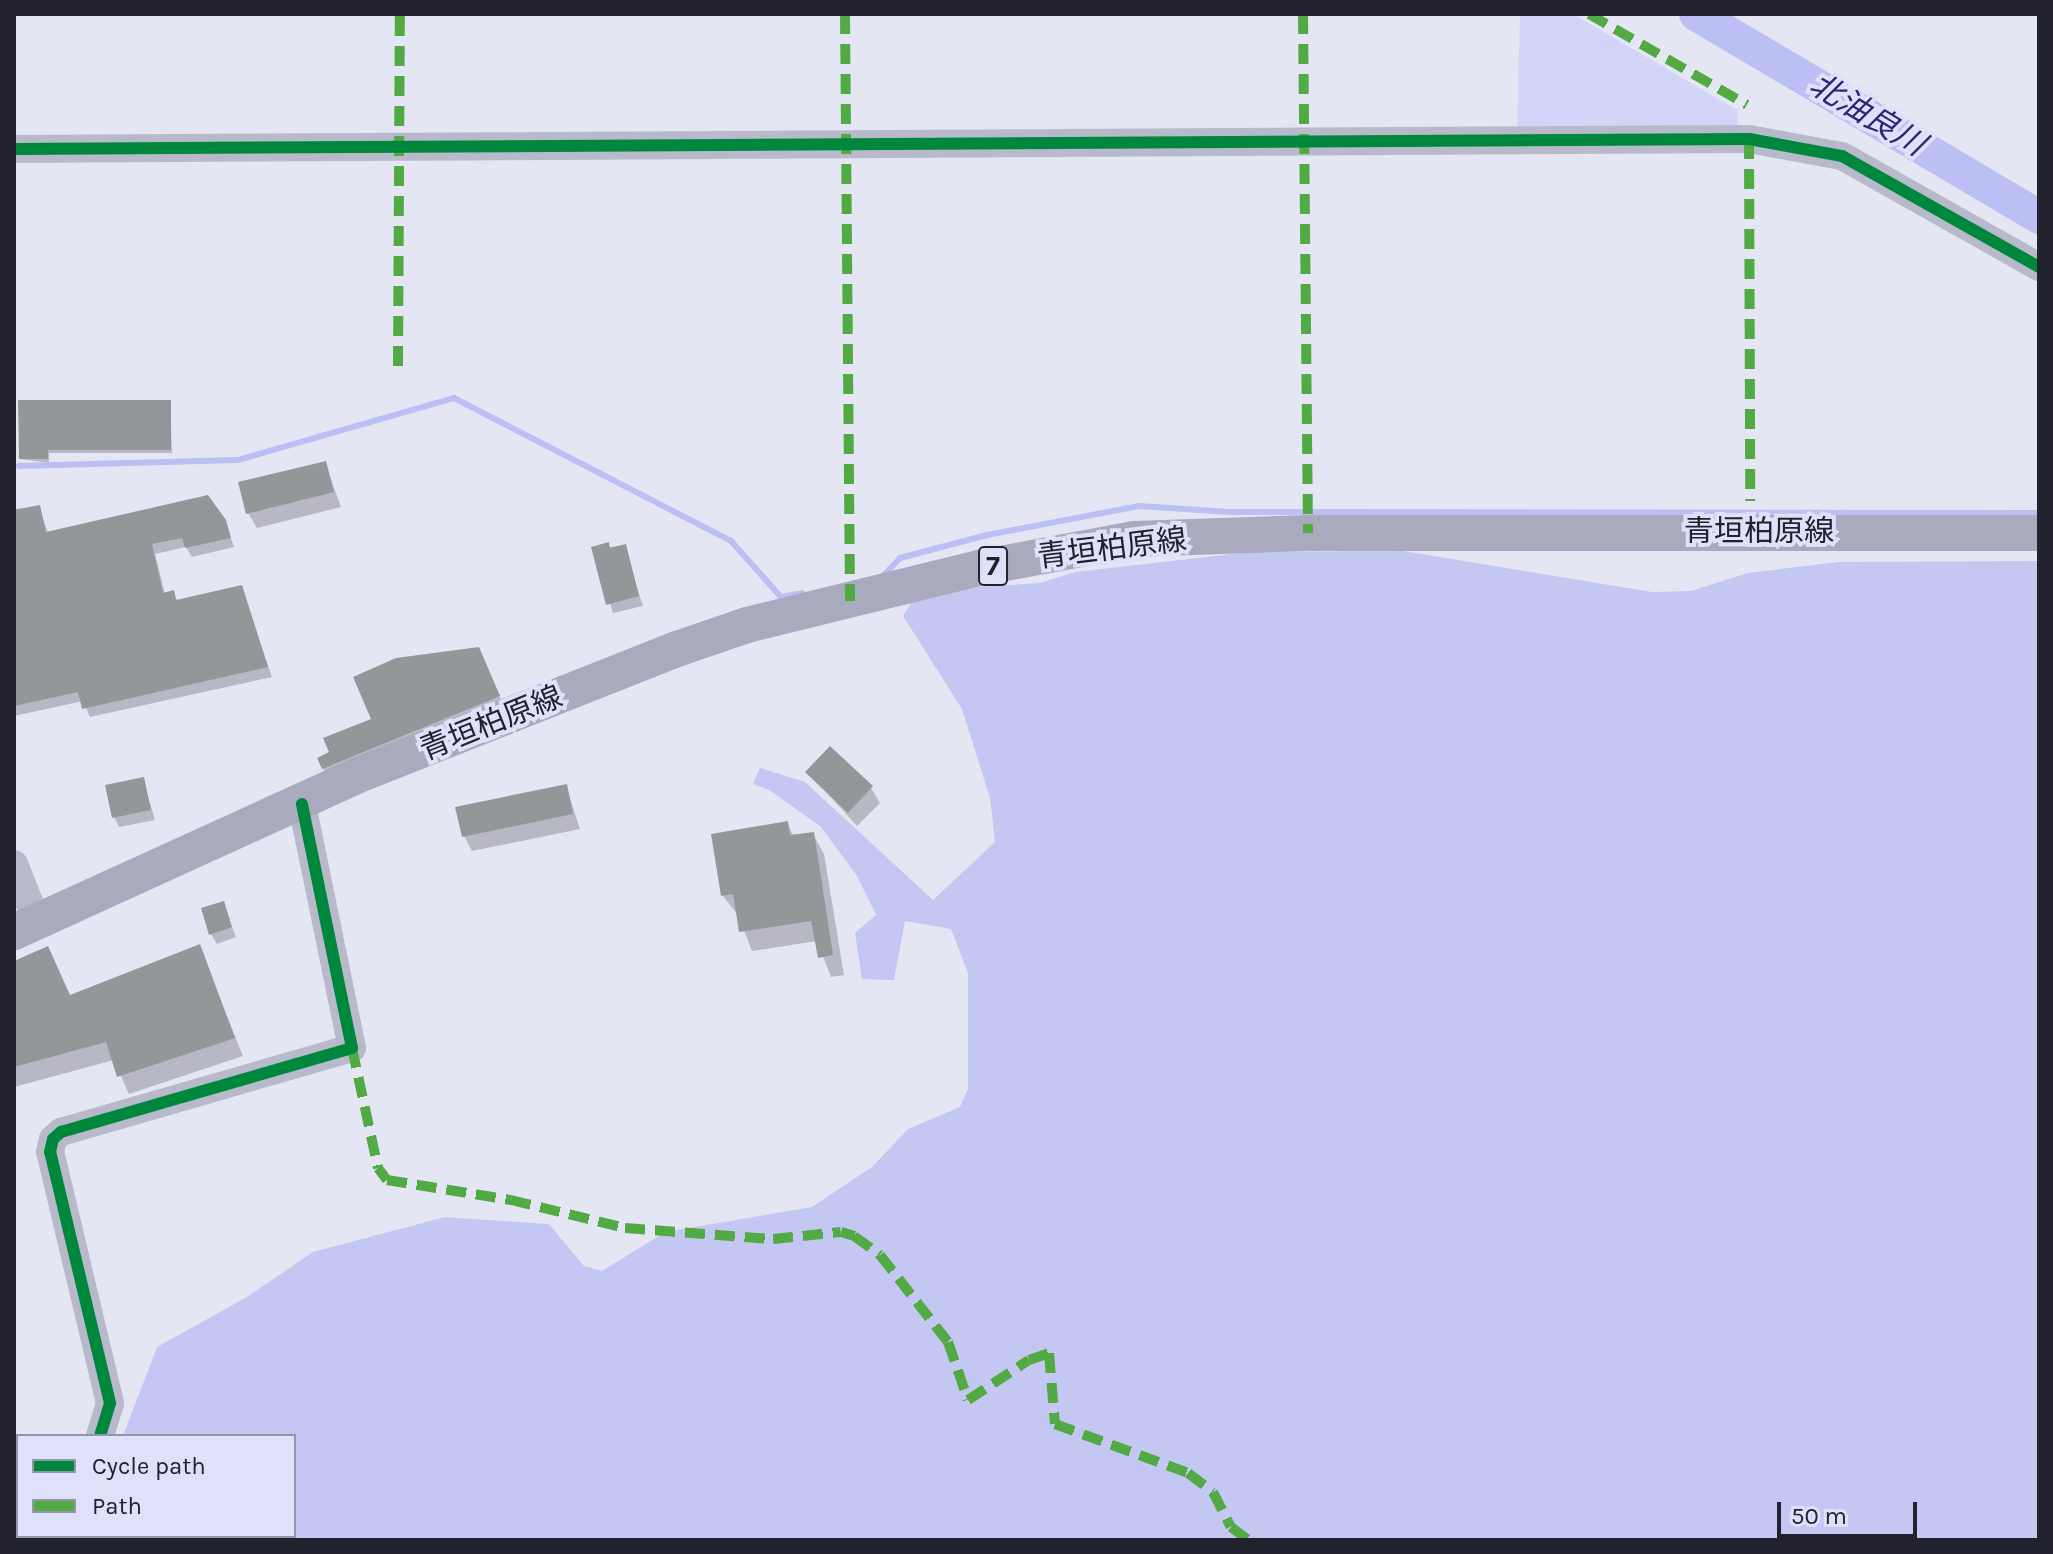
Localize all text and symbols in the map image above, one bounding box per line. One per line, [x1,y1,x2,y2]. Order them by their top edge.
water label: 北油良川 [1802,66,1932,164]
street label: 青垣柏原線 [1684,513,1834,549]
street label: 青垣柏原線 [1035,521,1189,575]
road number: 7 [977,542,1009,590]
street label: 青垣柏原線 [415,678,567,768]
legend [16,1434,296,1538]
text: Cycle path [92,1452,206,1480]
scale bar [1781,1486,1921,1536]
text: Path [92,1492,142,1520]
text: 50 m [1791,1502,1847,1530]

